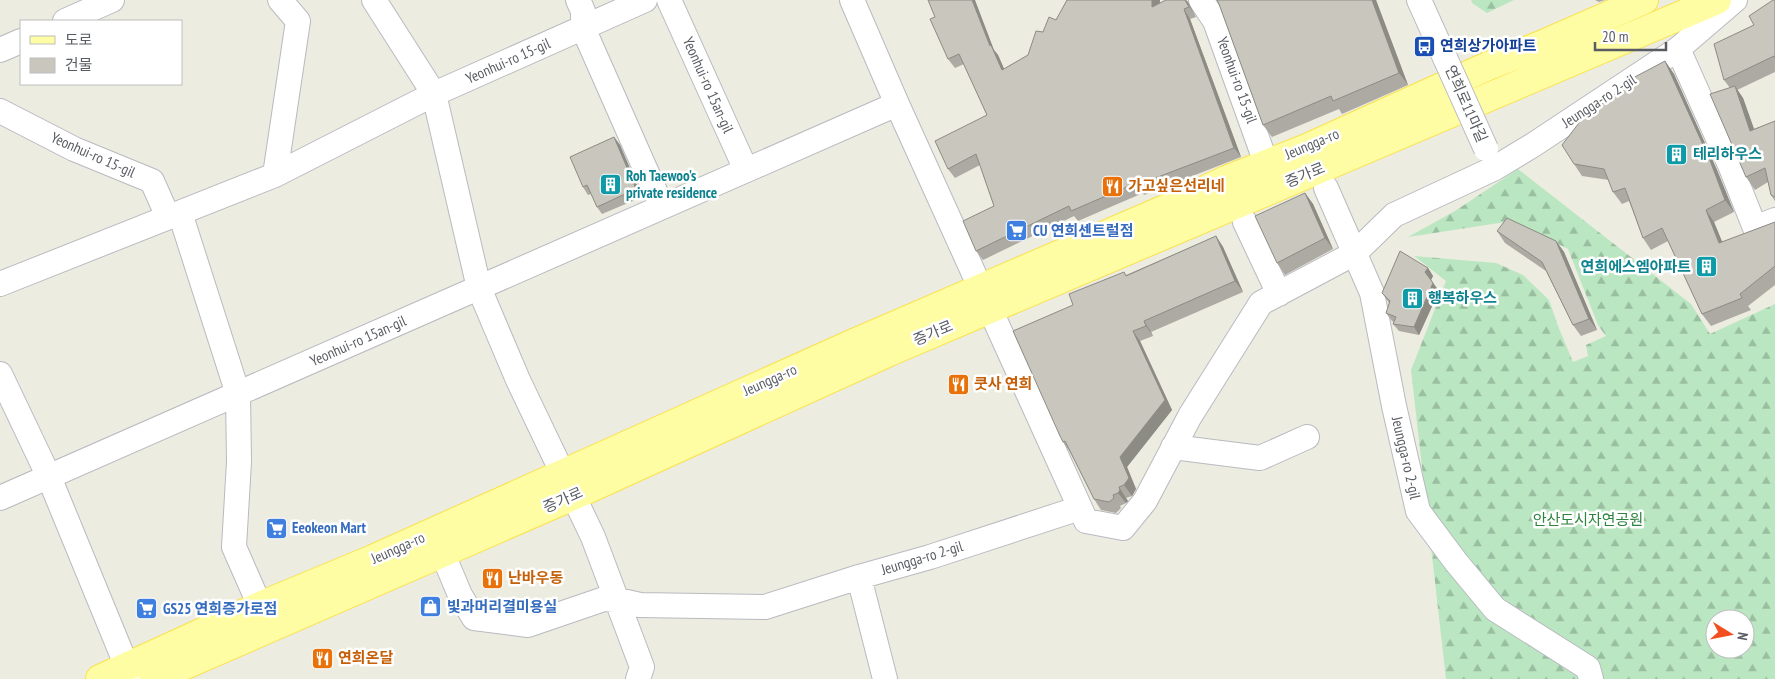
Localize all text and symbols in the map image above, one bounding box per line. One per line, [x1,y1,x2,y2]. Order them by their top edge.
legend [20,20,182,85]
scale bar [1595,20,1666,52]
text: 20 m [1602,27,1628,46]
text: 도로 [65,30,93,49]
street label: Yeonhui-ro 15-gil [463,33,553,88]
street label: Yeonhui-ro 15an-gil [679,34,738,136]
street label: Yeonhui-ro 15-gil [1213,34,1262,126]
bus stop icon: 연희상가아파트 [1412,34,1436,58]
place label: 연희상가아파트 [1440,36,1537,55]
text: 건물 [65,55,93,74]
street label: 연희로11마길 [1441,62,1492,145]
street label: Jeungga-ro 2-gil [1557,69,1640,132]
street label: Jeungga-ro [1281,124,1342,164]
street label: Yeonhui-ro 15-gil [48,127,139,182]
building icon: 테리하우스 [1665,142,1689,166]
place label: 테리하우스 [1693,144,1762,163]
street label: 증가로 [1282,158,1328,191]
place label: Roh Taewoo's private residence [626,166,717,202]
building icon: Roh Taewoo's private residence [598,173,622,197]
restaurant icon: 가고싶은선리네 [1100,174,1124,198]
place label: 가고싶은선리네 [1128,176,1225,195]
supermarket icon: CU 연희센트럴점 [1005,219,1029,243]
place label: CU 연희센트럴점 [1033,221,1133,240]
building icon: 연희에스엠아파트 [1695,255,1719,279]
place label: 연희에스엠아파트 [1581,257,1691,276]
building icon: 행복하우스 [1400,286,1424,310]
place label: 행복하우스 [1428,288,1497,307]
street label: Yeonhui-ro 15an-gil [307,311,409,370]
street label: 증가로 [910,316,956,349]
street label: Jeungga-ro [739,359,800,400]
restaurant icon: 쿳사 연희 [946,372,970,396]
place label: 쿳사 연희 [974,374,1032,393]
street label: Jeungga-ro 2-gil [1388,414,1425,502]
street label: 증가로 [540,482,586,517]
park label: 안산도시자연공원 [1533,510,1643,529]
supermarket icon: Eeokeon Mart [264,516,288,540]
place label: Eeokeon Mart [292,518,366,537]
street label: Jeungga-ro [367,527,428,568]
street label: Jeungga-ro 2-gil [878,536,965,579]
restaurant icon: 난바우동 [480,566,504,590]
place label: 난바우동 [508,568,563,587]
shop icon: 빛과머리결미용실 [419,595,443,619]
supermarket icon: GS25 연희증가로점 [135,597,159,621]
place label: 빛과머리결미용실 [447,597,557,616]
place label: GS25 연희증가로점 [163,599,277,618]
north arrow [1705,609,1755,659]
text: N [1733,631,1752,642]
restaurant icon: 연희온달 [310,646,334,670]
place label: 연희온달 [338,648,393,667]

